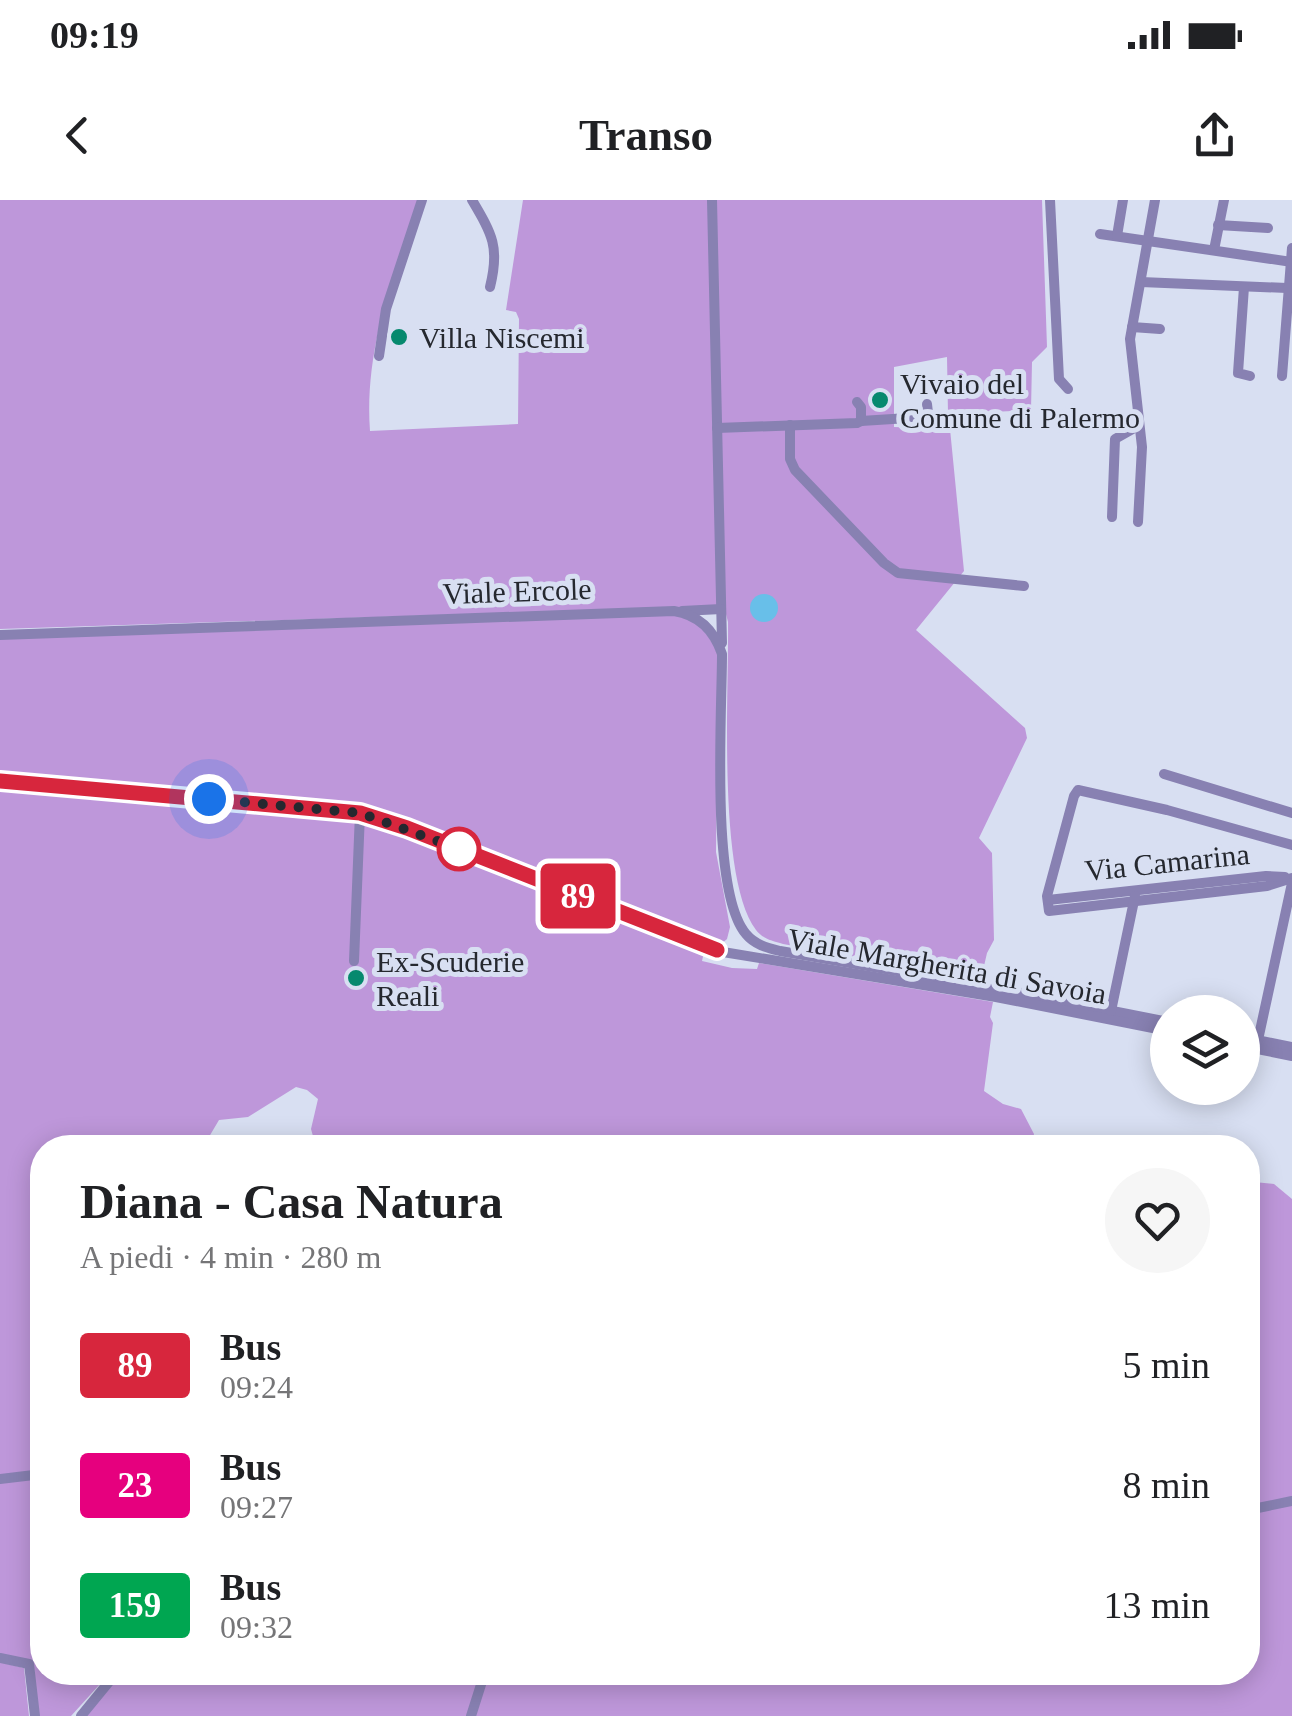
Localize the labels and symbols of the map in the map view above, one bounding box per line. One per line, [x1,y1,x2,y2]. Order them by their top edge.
place label: Villa Niscemi [419,321,585,354]
marker: Villa Niscemi [388,326,410,348]
place label: Vivaio del Comune di Palermo [900,367,1140,434]
marker: Vivaio del Comune di Palermo [869,389,891,411]
street label: Viale Ercole [442,572,592,610]
your location [184,774,234,824]
unlabelled marker [438,828,480,870]
street label: Via Camarina [1083,837,1251,887]
line badge: 89 [533,864,623,928]
street label: Viale Margherita di Savoia [785,922,1109,1010]
place label: Ex-Scuderie Reali [376,945,524,1012]
marker: Ex-Scuderie Reali [345,967,367,989]

